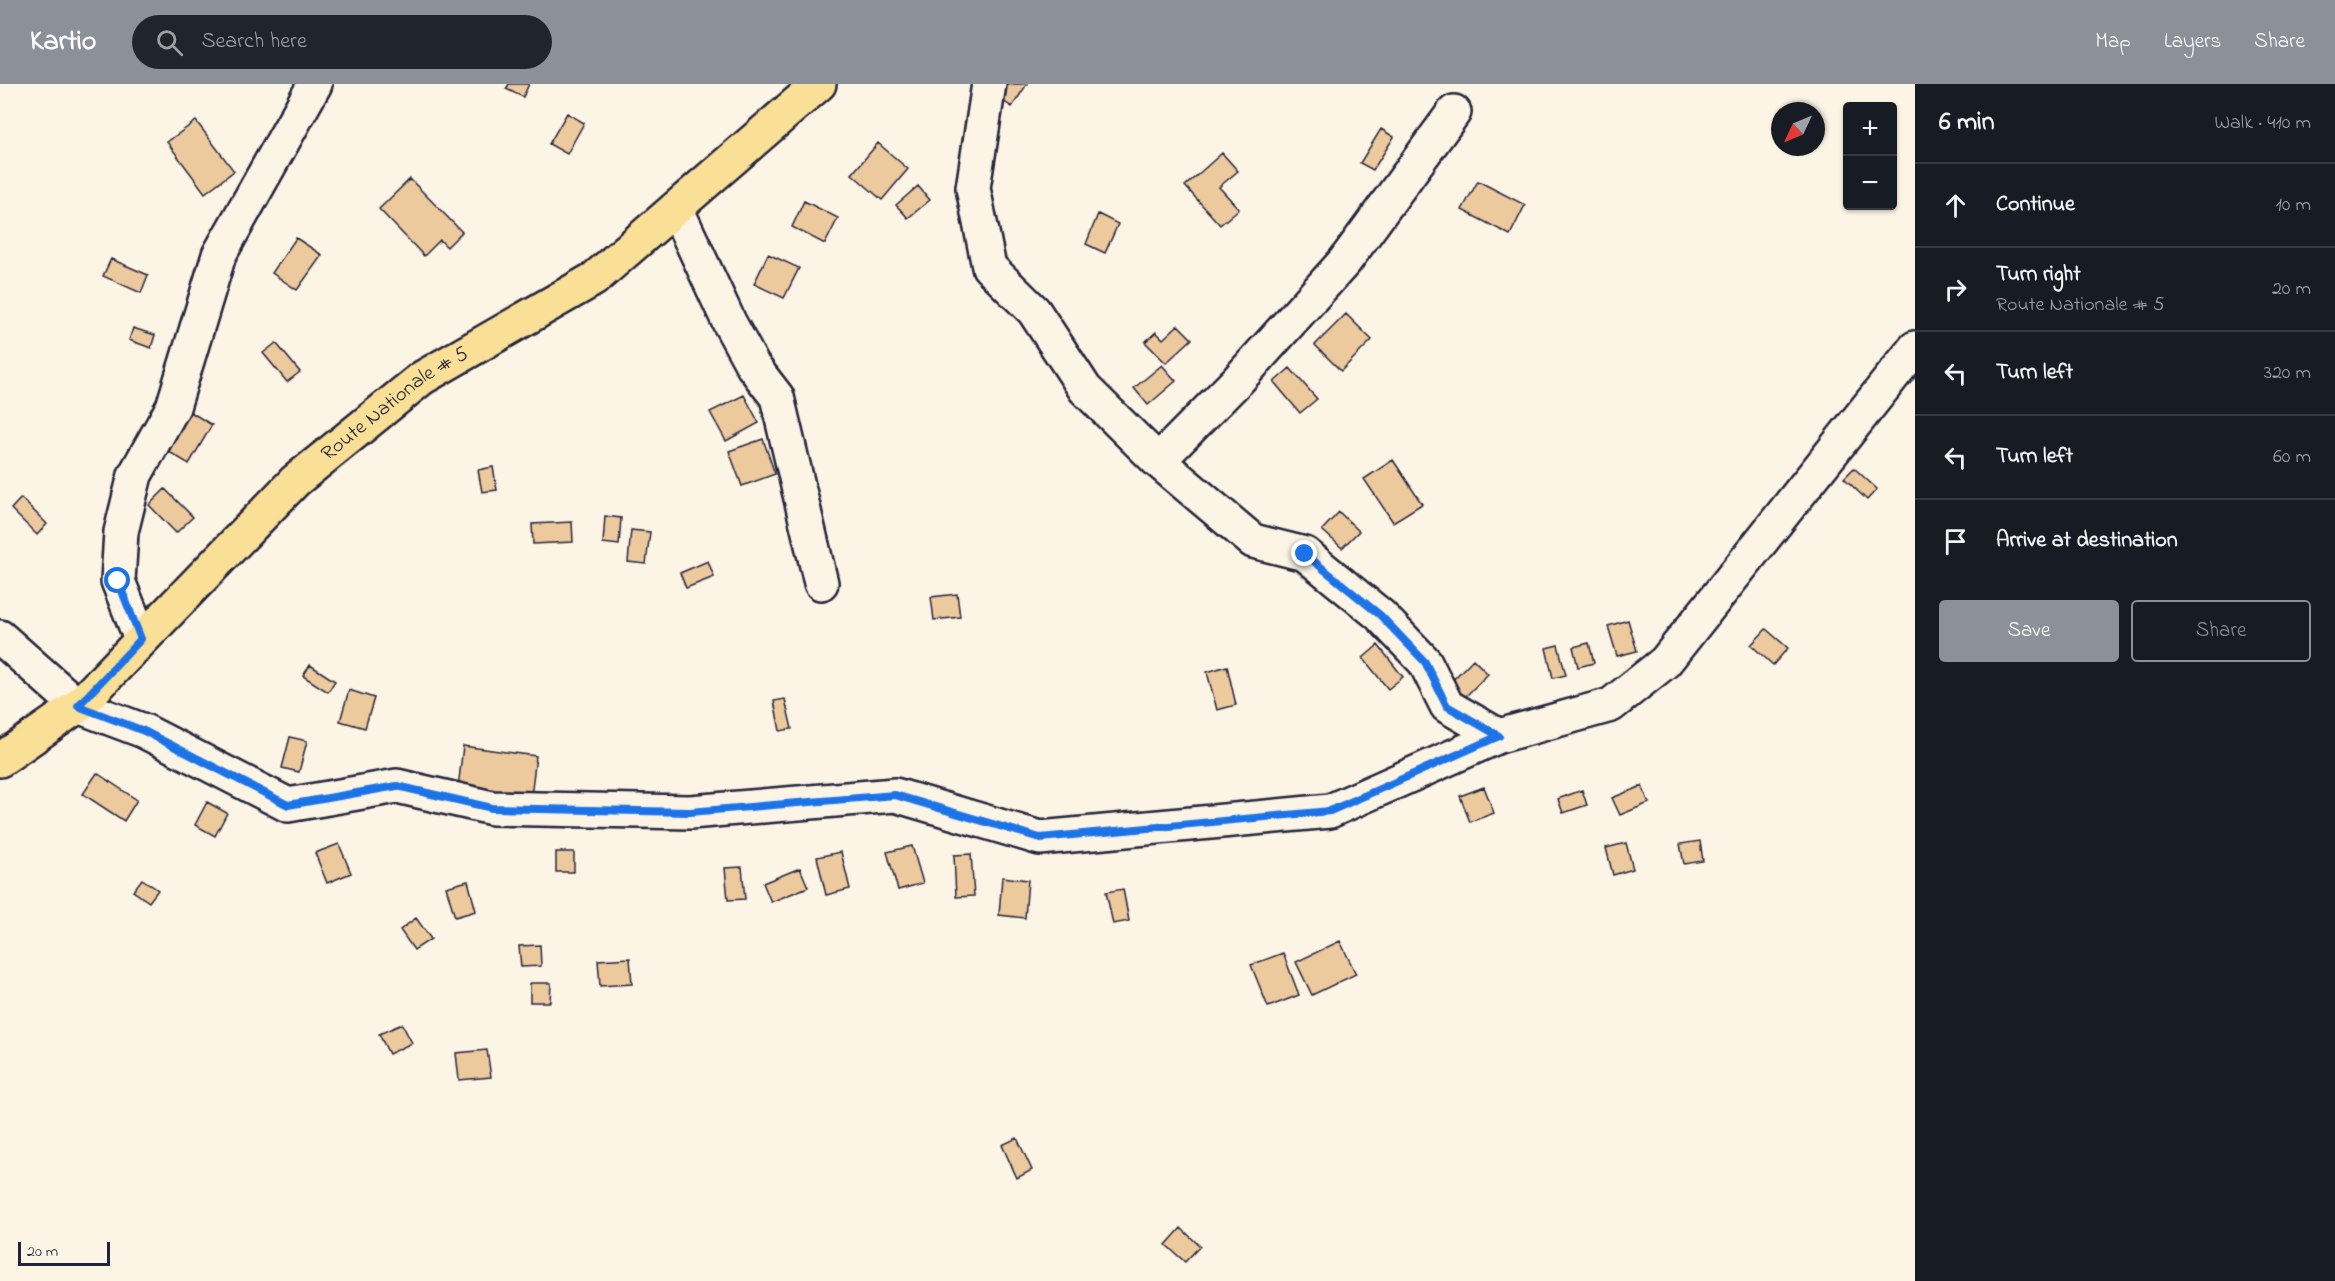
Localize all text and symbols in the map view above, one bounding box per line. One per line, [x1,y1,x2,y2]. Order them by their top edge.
search box [132,15,552,69]
text: Kartio [30,22,96,63]
icon: search [153,26,186,59]
text: Search here [201,26,307,58]
text: Map [2095,27,2131,57]
text: Layers [2164,27,2221,57]
text: Share [2254,27,2305,57]
north arrow [1771,102,1825,156]
map controls [1843,102,1897,210]
button: + [1843,102,1897,156]
text: 6 min [1939,104,1995,142]
text: Walk · 410 m [2215,109,2311,138]
button: − [1843,156,1897,210]
icon: ahead [1939,189,1972,222]
text: Continue [1996,189,2075,221]
text: 10 m [2275,191,2311,220]
text: Turn right [1996,259,2081,291]
icon: right [1939,273,1972,306]
text: 20 m [2272,275,2311,304]
text: Route Nationale # 5 [1996,291,2164,320]
street label: Route Nationale # 5 [315,339,474,469]
icon: left [1939,357,1972,390]
text: Turn left [1996,357,2073,389]
text: 320 m [2264,359,2311,388]
icon: left [1939,441,1972,474]
text: Turn left [1996,441,2073,473]
text: 60 m [2273,443,2311,472]
icon: arrive [1939,525,1972,558]
text: Arrive at destination [1996,525,2178,557]
route end [1291,540,1317,566]
route start [104,567,130,593]
button: Save [1939,600,2119,662]
button: Share [2131,600,2311,662]
scale bar [18,1239,110,1266]
text: 20 m [27,1240,58,1264]

